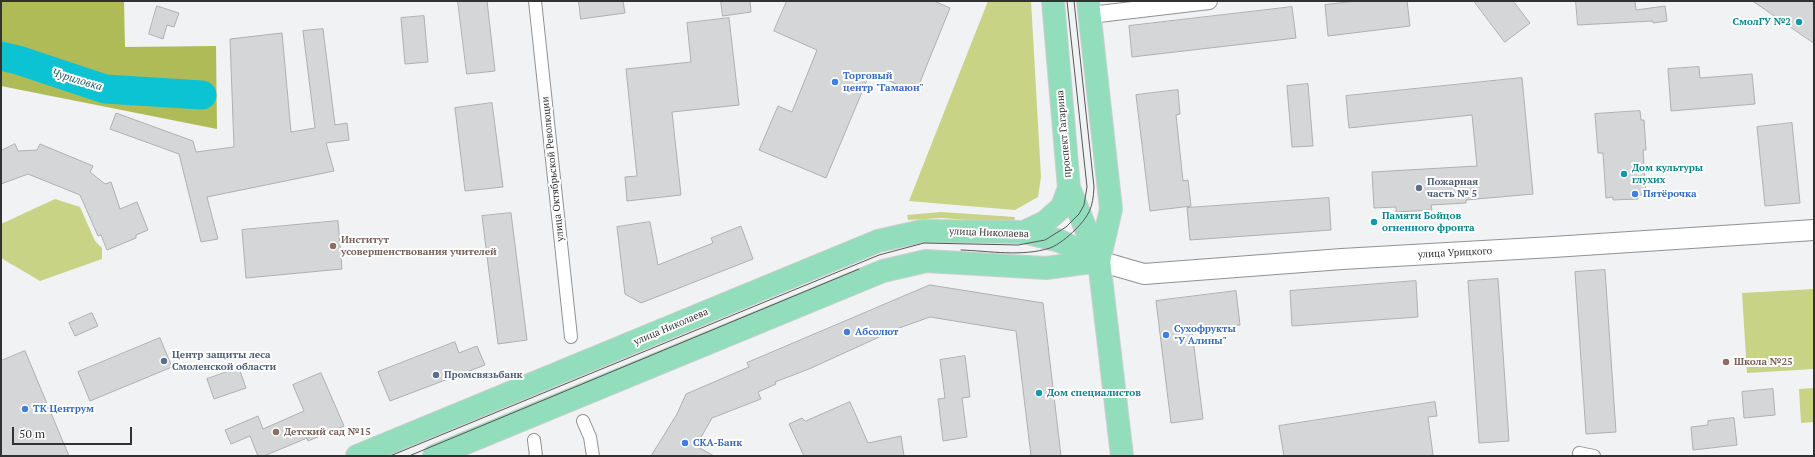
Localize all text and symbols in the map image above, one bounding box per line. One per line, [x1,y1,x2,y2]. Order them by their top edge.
place label: СмолГУ №2 [1733,16,1791,28]
marker: СмолГУ №2 [1794,17,1804,27]
water label: Чуриловка [50,66,104,94]
place label: Торговый центр "Гамаюн" [843,70,924,94]
marker: Торговый центр "Гамаюн" [830,77,840,87]
street label: проспект Гагарина [1054,90,1074,178]
street label: улица Октябрьской Революции [539,96,567,242]
place label: Дом культуры глухих [1632,162,1703,186]
marker: Дом культуры глухих [1619,169,1629,179]
place label: Пожарная часть № 5 [1427,176,1478,200]
marker: Пожарная часть № 5 [1414,183,1424,193]
place label: Пятёрочка [1643,188,1697,200]
marker: Пятёрочка [1630,189,1640,199]
place label: Памяти Бойцов огненного фронта [1382,210,1475,234]
marker: Памяти Бойцов огненного фронта [1369,217,1379,227]
street label: улица Николаева [949,226,1029,240]
place label: Институт усовершенствования учителей [341,234,497,258]
marker: Институт усовершенствования учителей [328,241,338,251]
street label: улица Урицкого [1417,245,1493,261]
street label: улица Николаева [632,306,710,348]
place label: Сухофрукты "У Алины" [1174,323,1236,346]
place label: Абсолют [855,326,898,338]
marker: Абсолют [842,327,852,337]
marker: Сухофрукты "У Алины" [1161,330,1171,340]
place label: Центр защиты леса Смоленской области [172,349,276,372]
marker: Центр защиты леса Смоленской области [159,356,169,366]
place label: Школа №25 [1734,356,1793,368]
marker: Школа №25 [1721,357,1731,367]
place label: Промсвязьбанк [444,369,523,381]
marker: Промсвязьбанк [431,370,441,380]
place label: Дом специалистов [1047,387,1141,399]
marker: Дом специалистов [1034,388,1044,398]
place label: ТК Центрум [33,403,94,415]
marker: ТК Центрум [20,404,30,414]
scale bar [14,419,134,445]
text: 50 m [19,426,45,441]
place label: Детский сад №15 [284,426,371,438]
marker: Детский сад №15 [271,427,281,437]
place label: СКА-Банк [693,437,742,449]
marker: СКА-Банк [680,438,690,448]

